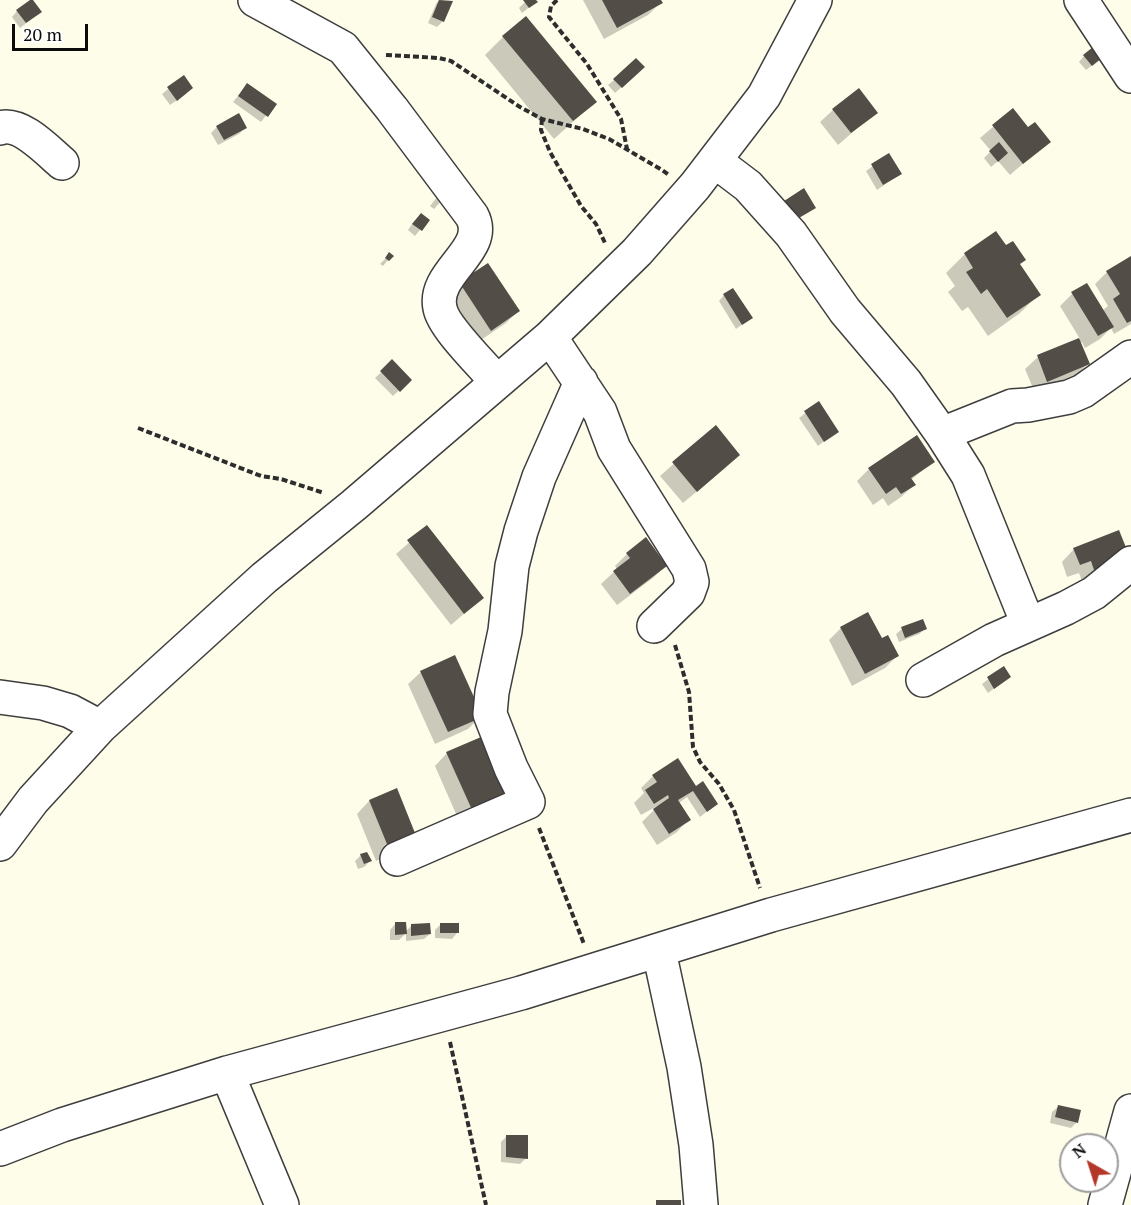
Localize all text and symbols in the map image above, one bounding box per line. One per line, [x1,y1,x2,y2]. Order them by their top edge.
scale bar [15,12,92,50]
text: 20 m [23,22,62,46]
north arrow [1059,1133,1119,1193]
text: N [1067,1138,1091,1163]

